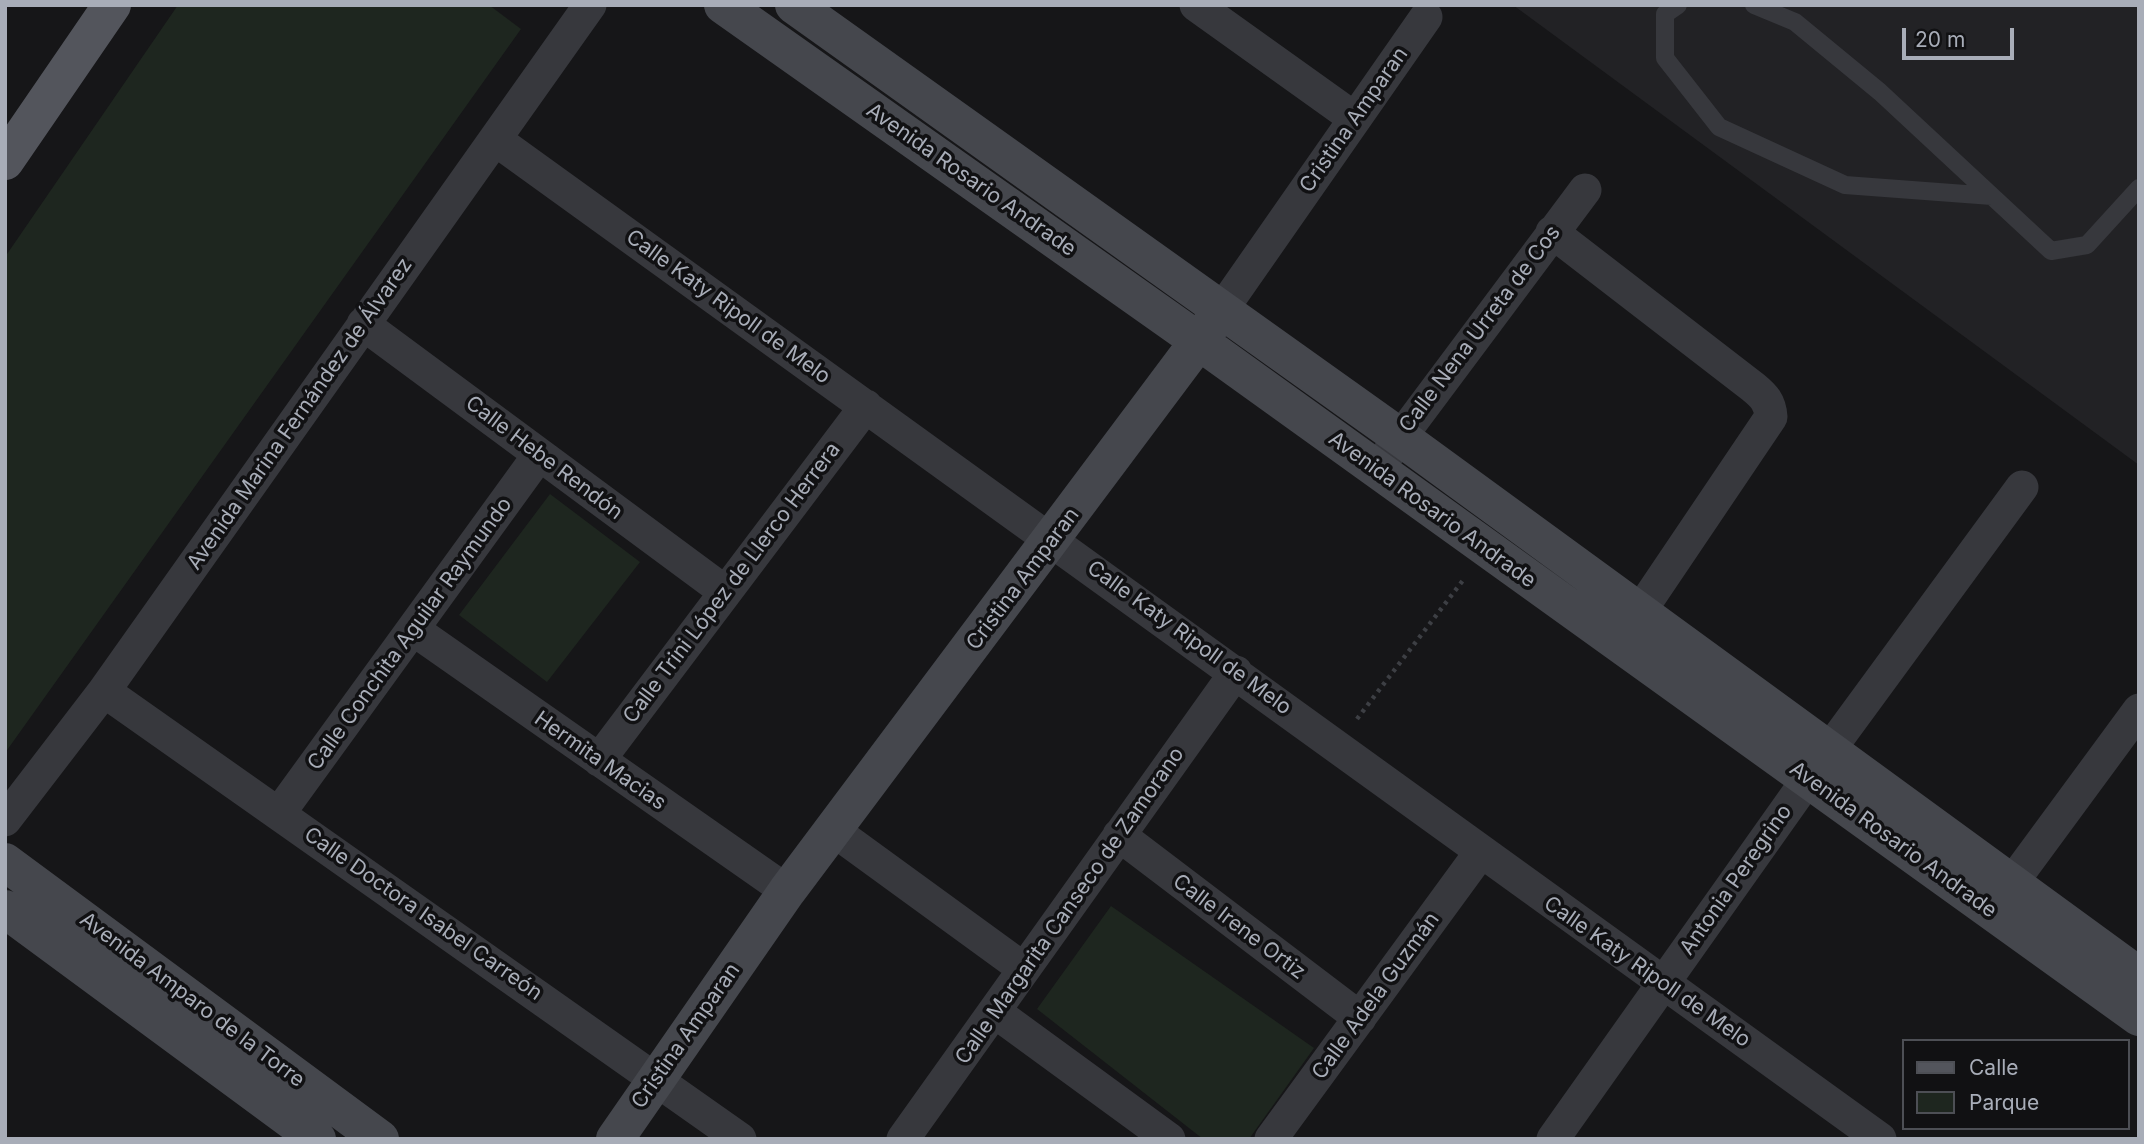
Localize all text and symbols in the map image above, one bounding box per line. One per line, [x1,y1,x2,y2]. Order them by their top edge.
scale bar [1906,14,2018,58]
text: 20 m [1915,27,1965,52]
street label: Cristina Amparan [1294,42,1414,198]
street label: Avenida Rosario Andrade [861,98,1081,262]
street label: Calle Nena Urreta de Cos [1394,221,1566,437]
street label: Calle Katy Ripoll de Melo [621,224,835,390]
street label: Avenida Marina Fernández de Álvarez [182,253,418,575]
street label: Calle Hebe Rendón [461,391,627,525]
street label: Avenida Rosario Andrade [1324,426,1540,594]
street label: Calle Trini López de Llerco Herrera [618,438,846,728]
street label: Calle Conchita Aguilar Raymundo [303,493,517,775]
street label: Cristina Amparan [961,503,1085,655]
street label: Calle Katy Ripoll de Melo [1082,555,1296,721]
street label: Hermita Macias [529,706,671,816]
street label: Calle Margarita Canseco de Zamorano [950,743,1190,1069]
street label: Avenida Rosario Andrade [1785,756,2001,924]
street label: Antonia Peregrino [1675,800,1797,960]
street label: Calle Doctora Isabel Carreón [299,822,547,1006]
street label: Calle Irene Ortiz [1168,869,1310,985]
street label: Calle Katy Ripoll de Melo [1539,891,1755,1053]
street label: Avenida Amparo de la Torre [75,907,309,1093]
street label: Calle Adela Guzmán [1307,908,1445,1084]
street label: Cristina Amparan [626,958,746,1114]
legend [1902,1039,2130,1130]
text: Calle [1969,1055,2019,1080]
text: Parque [1969,1090,2039,1115]

